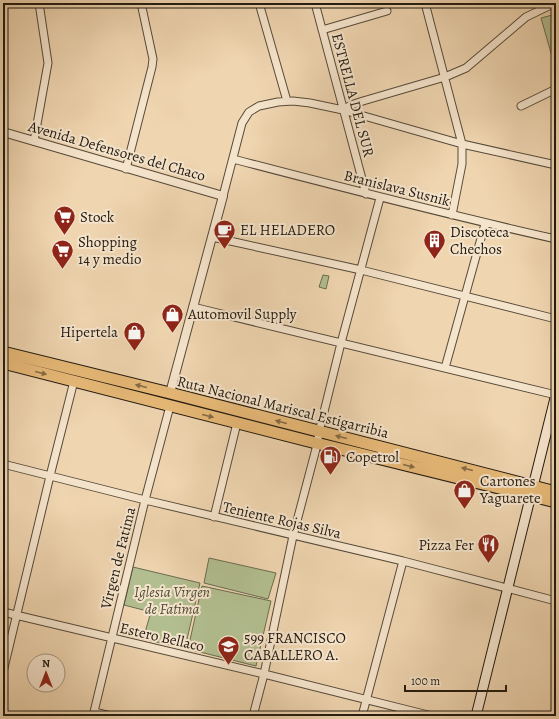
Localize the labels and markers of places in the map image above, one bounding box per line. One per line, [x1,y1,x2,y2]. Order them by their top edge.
supermarket icon: Stock [51,204,77,237]
place label: Stock [80,207,115,227]
cafe icon: EL HELADERO [211,217,237,250]
place label: EL HELADERO [240,220,335,240]
place label: Discoteca Chechos [450,222,509,259]
building icon: Discoteca Chechos [421,228,447,261]
place label: Shopping 14 y medio [78,232,142,269]
supermarket icon: Shopping 14 y medio [49,238,75,271]
shop icon: Automovil Supply [160,301,186,334]
place label: Automovil Supply [187,304,297,324]
shop icon: Hipertela [121,319,147,352]
place label: Hipertela [60,322,118,342]
fuel station icon: Copetrol [318,444,344,477]
place label: Copetrol [346,447,399,467]
place label: Cartones Yaguarete [479,471,541,508]
shop icon: Cartones Yaguarete [452,477,478,510]
restaurant icon: Pizza Fer [476,532,502,565]
place label: Pizza Fer [418,535,474,555]
place label: 599 FRANCISCO CABALLERO A. [244,628,346,665]
school or university icon: 599 FRANCISCO CABALLERO A. [216,634,242,667]

